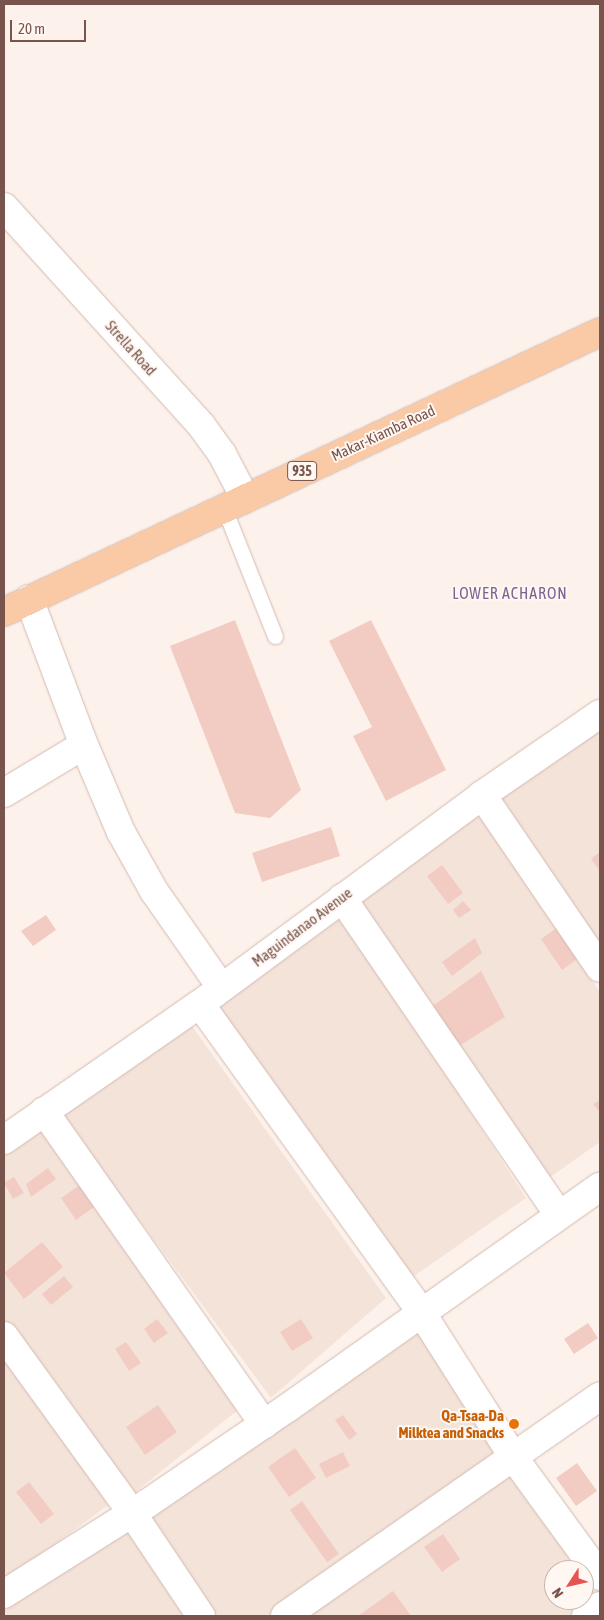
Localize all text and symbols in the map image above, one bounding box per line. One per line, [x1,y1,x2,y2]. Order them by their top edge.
scale bar [12,10,89,42]
text: 20 m [18,20,45,37]
street label: Strella Road [102,317,160,379]
street label: Makar-Kiamba Road [328,401,438,465]
road number: 935 [287,460,317,482]
district label: LOWER ACHARON [451,583,569,603]
street label: Maguindanao Avenue [249,884,355,970]
place label: Qa-Tsaa-Da Milktea and Snacks [399,1406,504,1441]
marker: Qa-Tsaa-Da Milktea and Snacks [508,1418,520,1430]
north arrow [544,1560,594,1610]
text: N [549,1585,566,1601]

